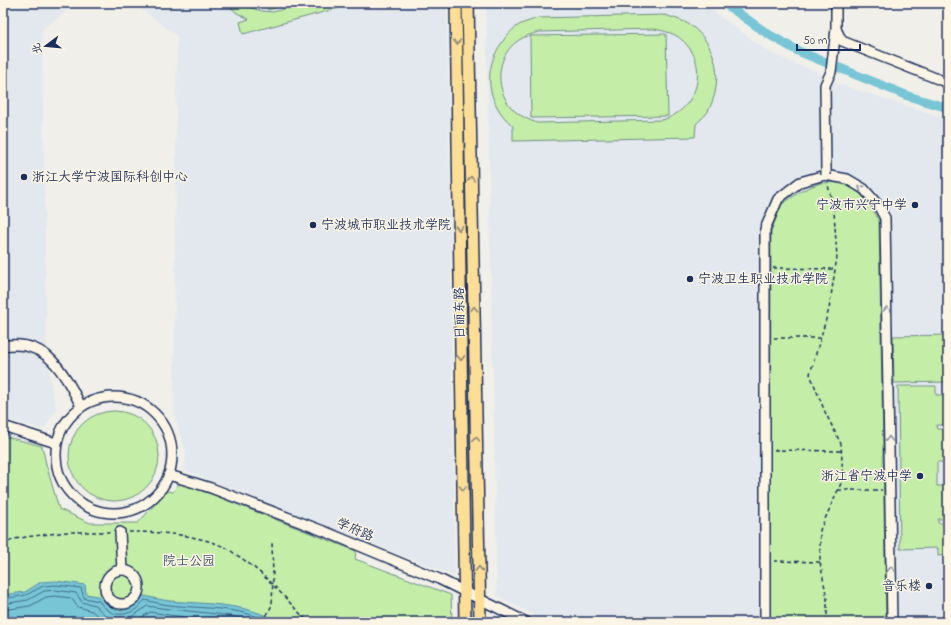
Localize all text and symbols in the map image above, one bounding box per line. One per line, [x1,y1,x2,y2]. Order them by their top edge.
north arrow [26,26,66,66]
scale bar [797,26,860,52]
text: 50 m [803,32,827,50]
one-way arrow [453,39,461,45]
text: 北 [28,41,47,56]
place label: 浙江大学宁波国际科创中心 [32,168,188,187]
marker: 浙江大学宁波国际科创中心 [19,172,29,182]
one-way arrow [467,176,475,182]
one-way arrow [859,186,866,193]
place label: 宁波市兴宁中学 [816,196,907,215]
marker: 宁波市兴宁中学 [910,200,920,210]
place label: 宁波城市职业技术学院 [321,216,451,235]
marker: 宁波城市职业技术学院 [308,220,318,230]
one-way arrow [455,225,463,231]
place label: 宁波卫生职业技术学院 [698,270,828,289]
marker: 宁波卫生职业技术学院 [685,274,695,284]
street label: 日丽东路 [450,287,470,339]
one-way arrow [469,306,478,312]
one-way arrow [883,306,891,312]
one-way arrow [457,355,465,361]
one-way arrow [472,436,480,442]
one-way arrow [885,436,893,442]
place label: 浙江省宁波中学 [821,467,912,486]
marker: 浙江省宁波中学 [915,471,925,481]
one-way arrow [459,485,467,491]
street label: 学府路 [333,514,377,546]
park label: 院士公园 [163,552,215,571]
one-way arrow [475,566,483,572]
one-way arrow [887,566,895,572]
place label: 音乐楼 [882,577,921,596]
marker: 音乐楼 [924,581,934,591]

